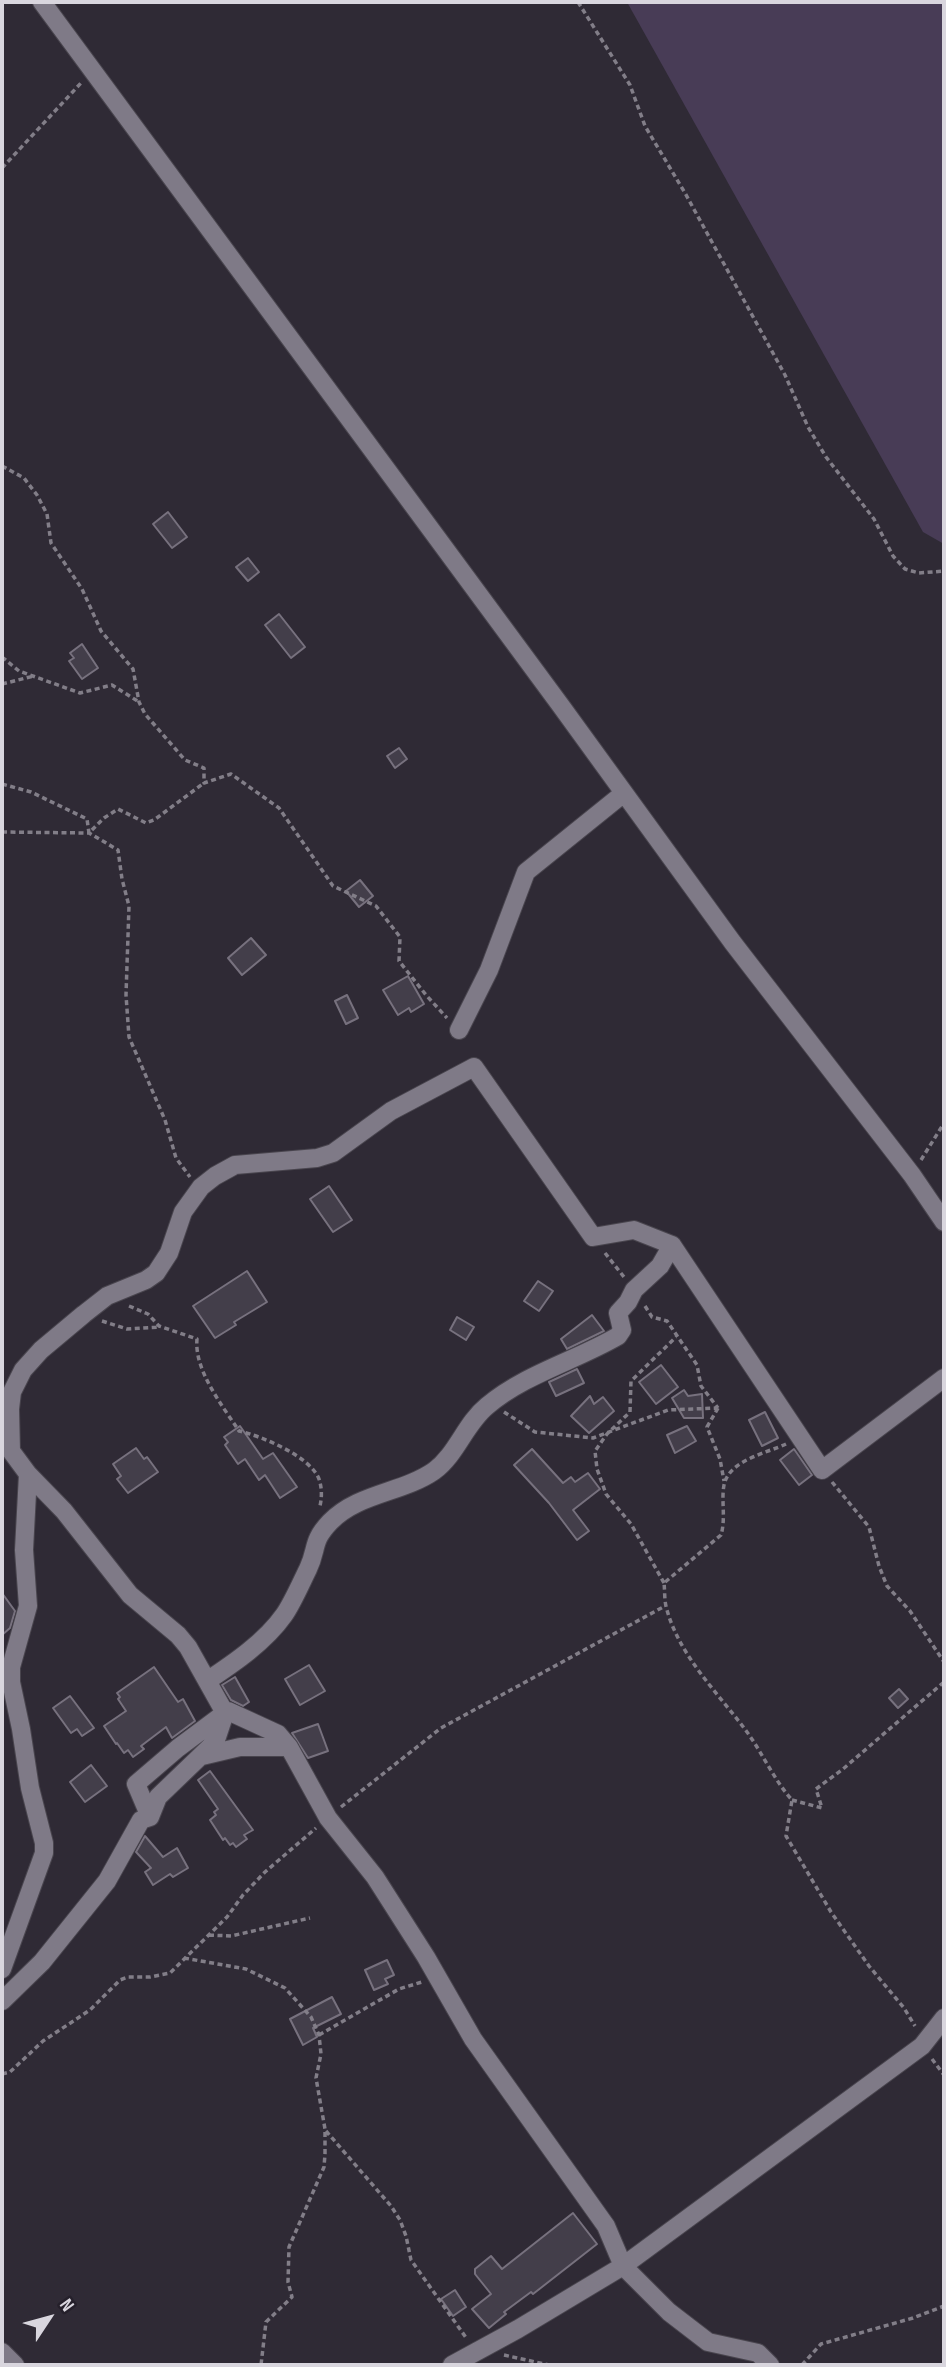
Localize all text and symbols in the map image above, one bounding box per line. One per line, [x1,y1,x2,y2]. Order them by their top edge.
north arrow [14,2283,84,2353]
text: N [54,2294,79,2316]

